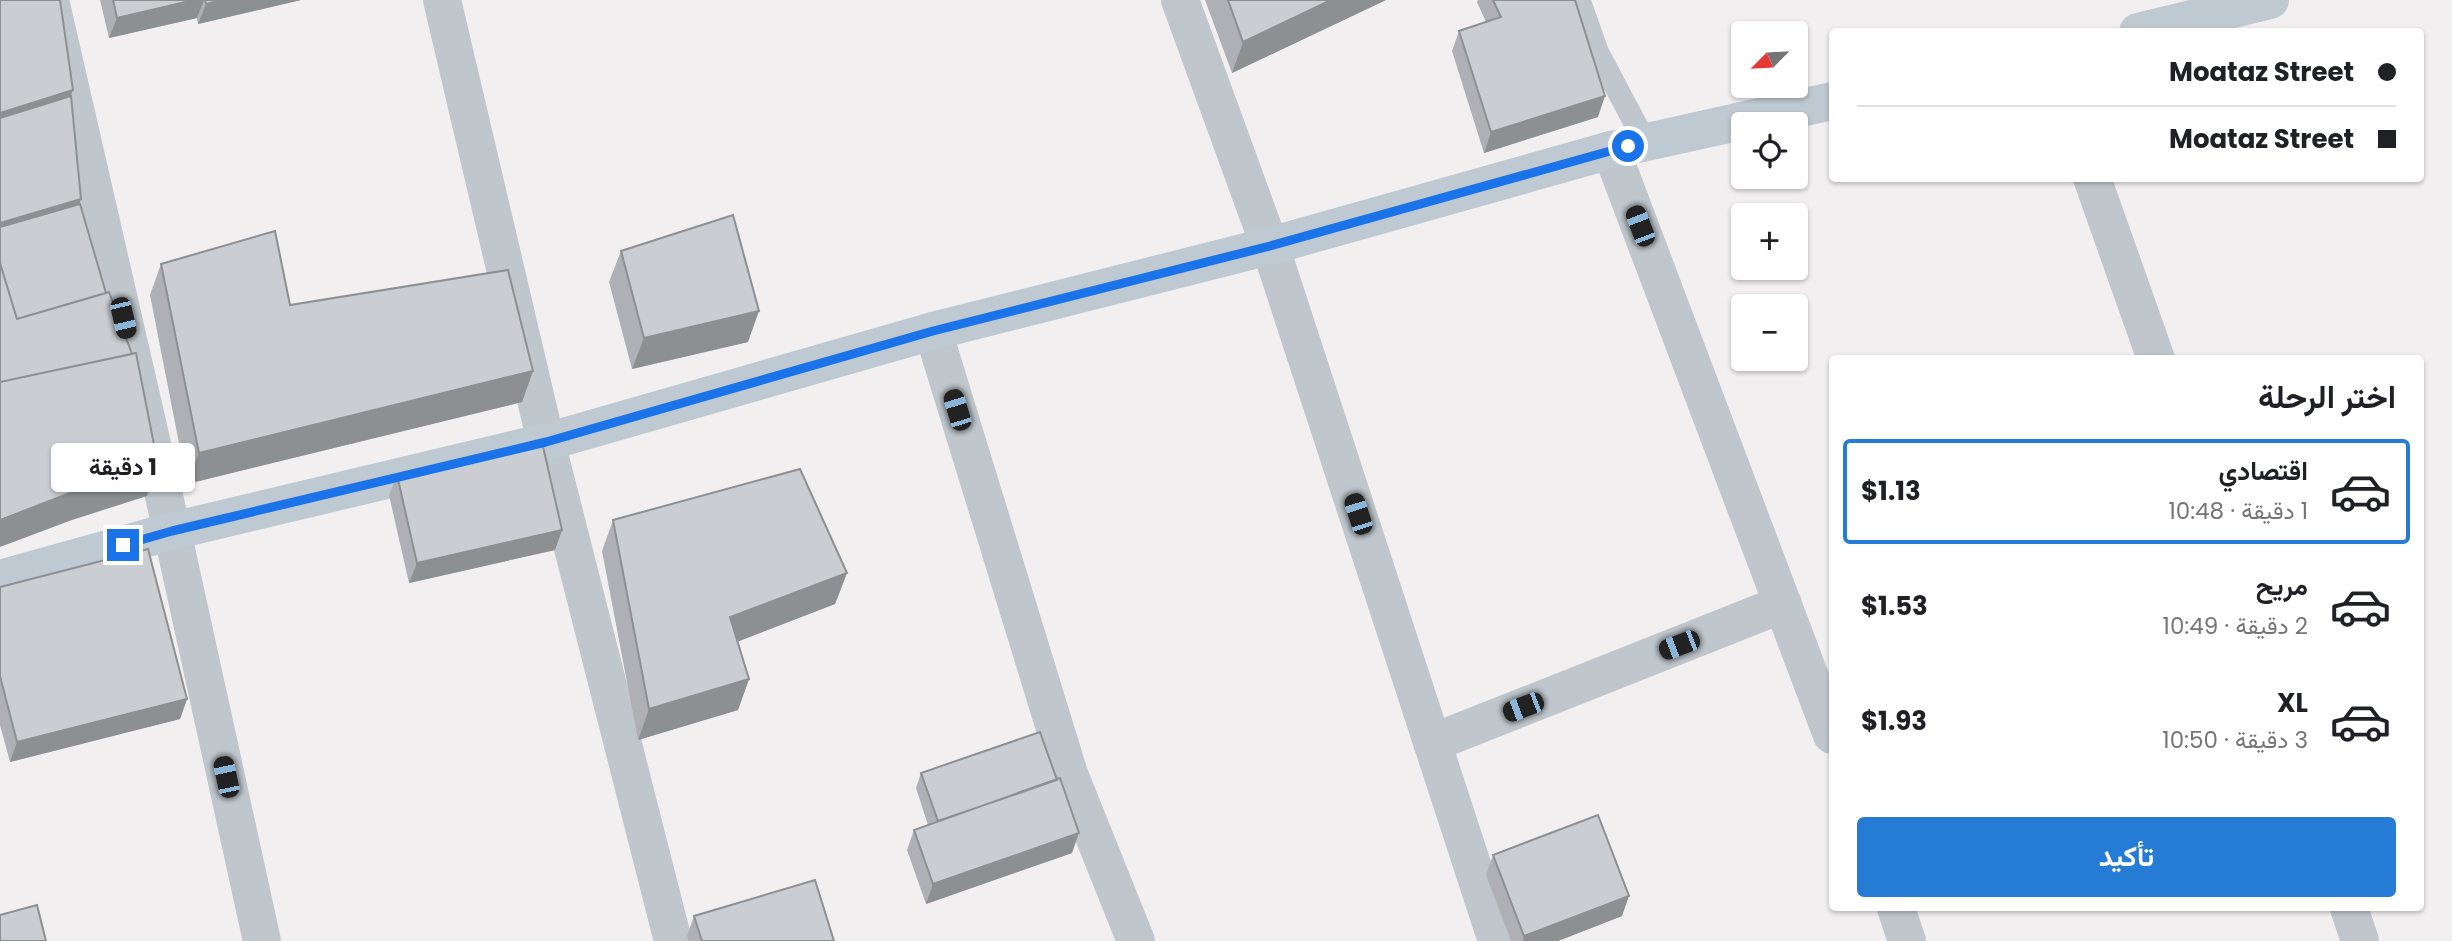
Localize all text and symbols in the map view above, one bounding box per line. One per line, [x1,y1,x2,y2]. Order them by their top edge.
north arrow [1731,21,1808,98]
map controls [1731,21,1808,371]
text: Moataz Street [2169,54,2354,90]
button: locate [1731,112,1808,189]
text: Moataz Street [2169,121,2354,157]
route start [1612,130,1644,162]
car [1623,203,1658,249]
button: + [1731,203,1808,280]
button: − [1731,294,1808,371]
car [109,295,138,341]
text: اختر الرحلة [2258,374,2396,419]
car [941,387,974,433]
callout: 1 دقيقة [51,444,195,492]
text: 1 دقيقة [89,451,157,483]
text: اقتصادي [2219,453,2308,489]
icon: car [2329,460,2392,523]
text: $1.13 [1861,473,1921,509]
car [1342,491,1375,537]
text: 1 دقيقة · 10:48 [2168,495,2308,527]
route end [107,529,139,561]
text: مريح [2256,568,2308,604]
icon: car [2329,575,2392,638]
text: $1.53 [1861,588,1928,624]
text: 2 دقيقة · 10:49 [2163,610,2308,642]
car [1656,628,1703,662]
text: XL [2277,685,2308,721]
car [1500,690,1547,724]
icon: car [2329,690,2392,753]
text: $1.93 [1861,703,1927,739]
text: 3 دقيقة · 10:50 [2162,724,2308,756]
car [212,754,241,800]
button: تأكيد [1857,817,2396,897]

